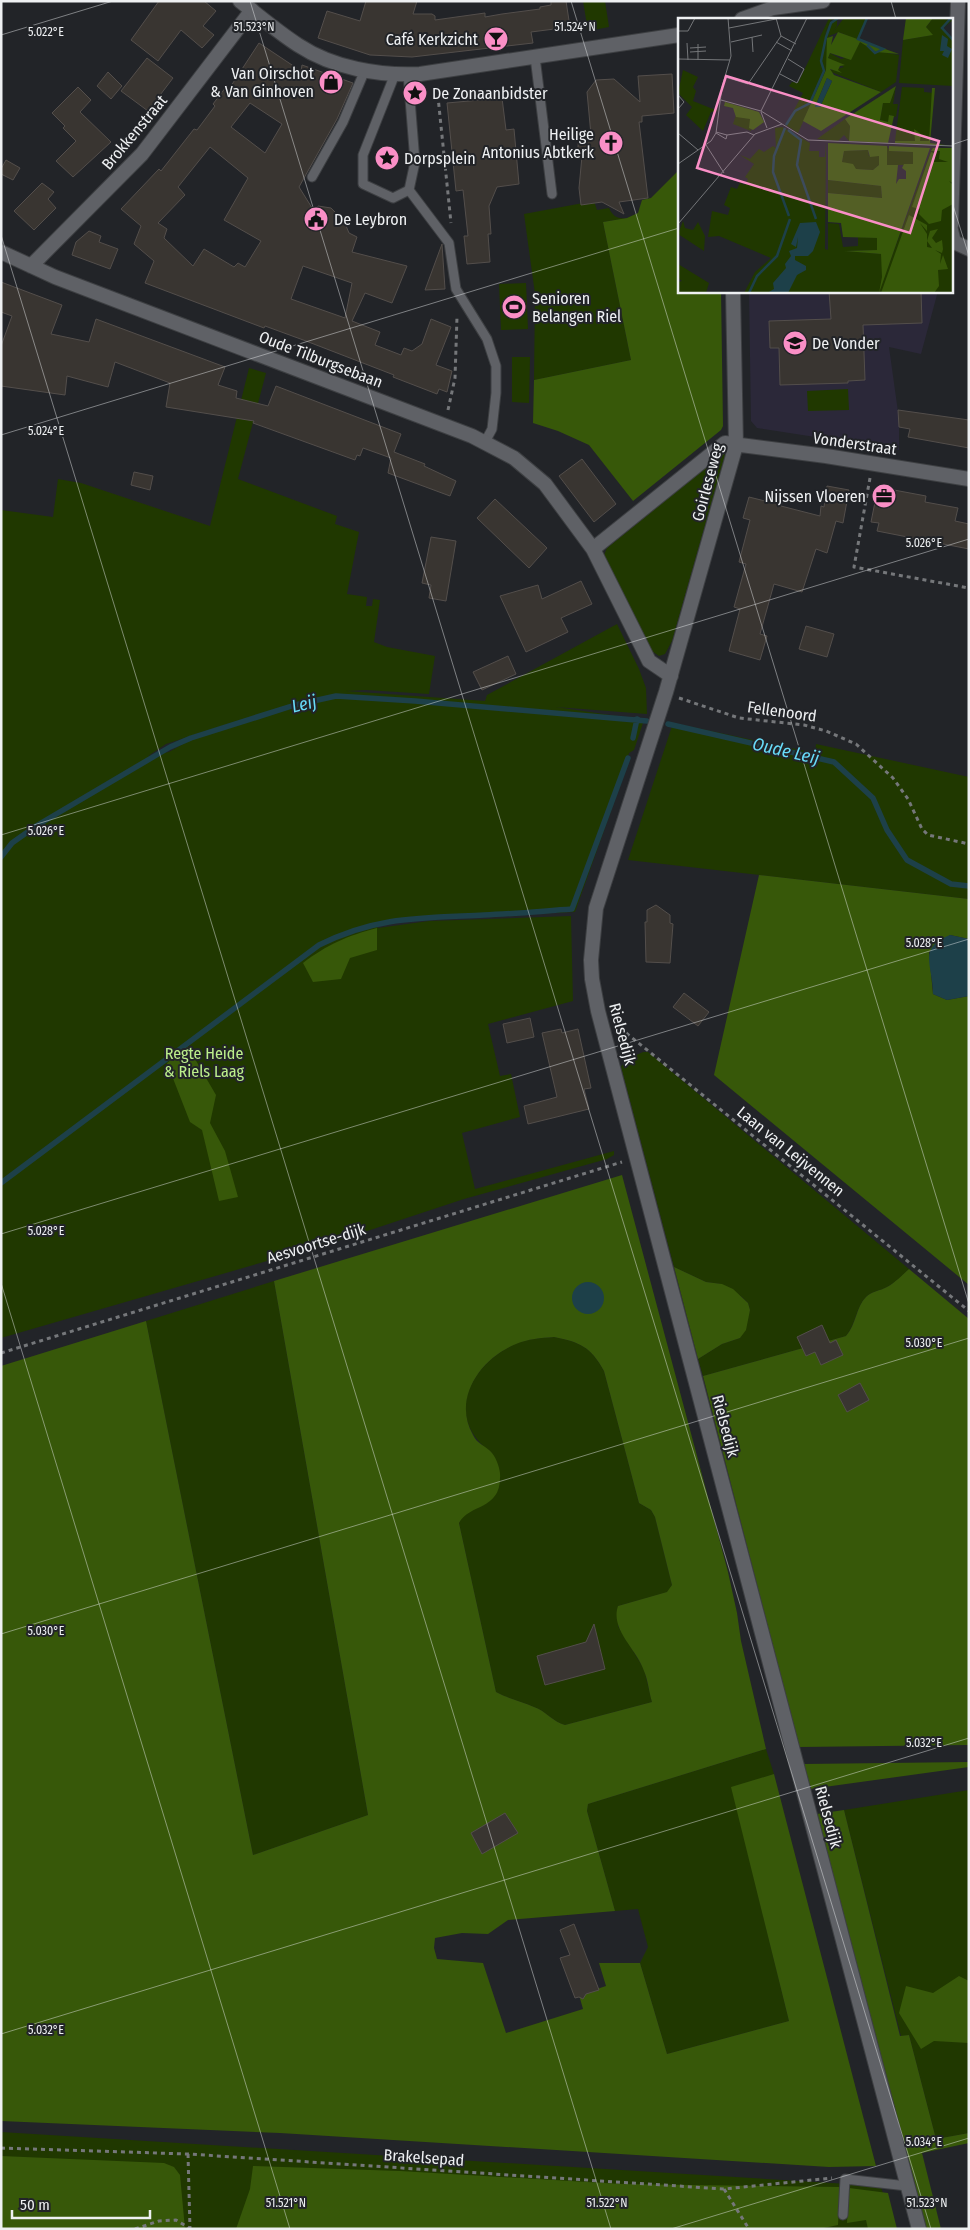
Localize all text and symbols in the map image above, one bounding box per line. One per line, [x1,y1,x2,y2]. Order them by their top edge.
inset map [678,18,952,292]
text: 51.523°N [233,20,275,34]
text: 51.524°N [554,20,596,34]
text: 5.022°E [28,25,64,39]
bar icon: Café Kerkzicht [483,26,509,52]
place label: Café Kerkzicht [386,30,479,49]
place label: Van Oirschot & Van Ginhoven [210,64,315,101]
shop icon: Van Oirschot & Van Ginhoven [318,69,344,95]
place icon: De Zonaanbidster [402,80,428,106]
place label: De Zonaanbidster [432,84,548,103]
street label: Brokkenstraat [98,91,172,173]
place label: Heilige Antonius Abtkerk [482,125,595,162]
church icon: Heilige Antonius Abtkerk [598,130,624,156]
place icon: Dorpsplein [374,145,400,171]
place label: Dorpsplein [404,149,476,168]
public building icon: De Leybron [303,206,329,232]
place label: De Leybron [334,210,407,229]
place label: Senioren Belangen Riel [532,289,621,326]
sports icon: Senioren Belangen Riel [501,294,527,320]
street label: Oude Tilburgsebaan [256,327,385,392]
school or university icon: De Vonder [782,330,808,356]
place label: De Vonder [812,334,880,353]
text: 5.024°E [28,424,64,438]
street label: Vonderstraat [812,428,899,459]
street label: Goirleseweg [688,441,727,523]
office icon: Nijssen Vloeren [871,483,897,509]
place label: Nijssen Vloeren [765,487,866,506]
text: 5.026°E [906,536,943,550]
water label: Leij [289,690,319,718]
street label: Fellenoord [746,697,818,726]
water label: Oude Leij [750,733,822,769]
text: 5.026°E [28,824,65,838]
text: 5.028°E [906,936,943,950]
street label: Rielsedijk [605,1001,640,1068]
park label: Regte Heide & Riels Laag [164,1044,244,1081]
street label: Laan van Leijvennen [733,1102,848,1200]
street label: Aesvoortse-dijk [264,1219,368,1268]
text: 5.028°E [28,1224,65,1238]
text: 5.030°E [906,1336,943,1350]
street label: Rielsedijk [708,1393,743,1460]
text: 5.030°E [28,1624,65,1638]
text: 5.032°E [906,1736,942,1750]
street label: Rielsedijk [811,1784,846,1851]
text: 5.032°E [28,2023,64,2037]
text: 5.034°E [906,2135,943,2149]
street label: Brakelsepad [383,2145,465,2170]
scale bar [12,2188,150,2220]
text: 50 m [20,2196,50,2214]
text: 51.521°N [266,2196,306,2210]
text: 51.522°N [586,2196,628,2210]
text: 51.523°N [906,2196,948,2210]

